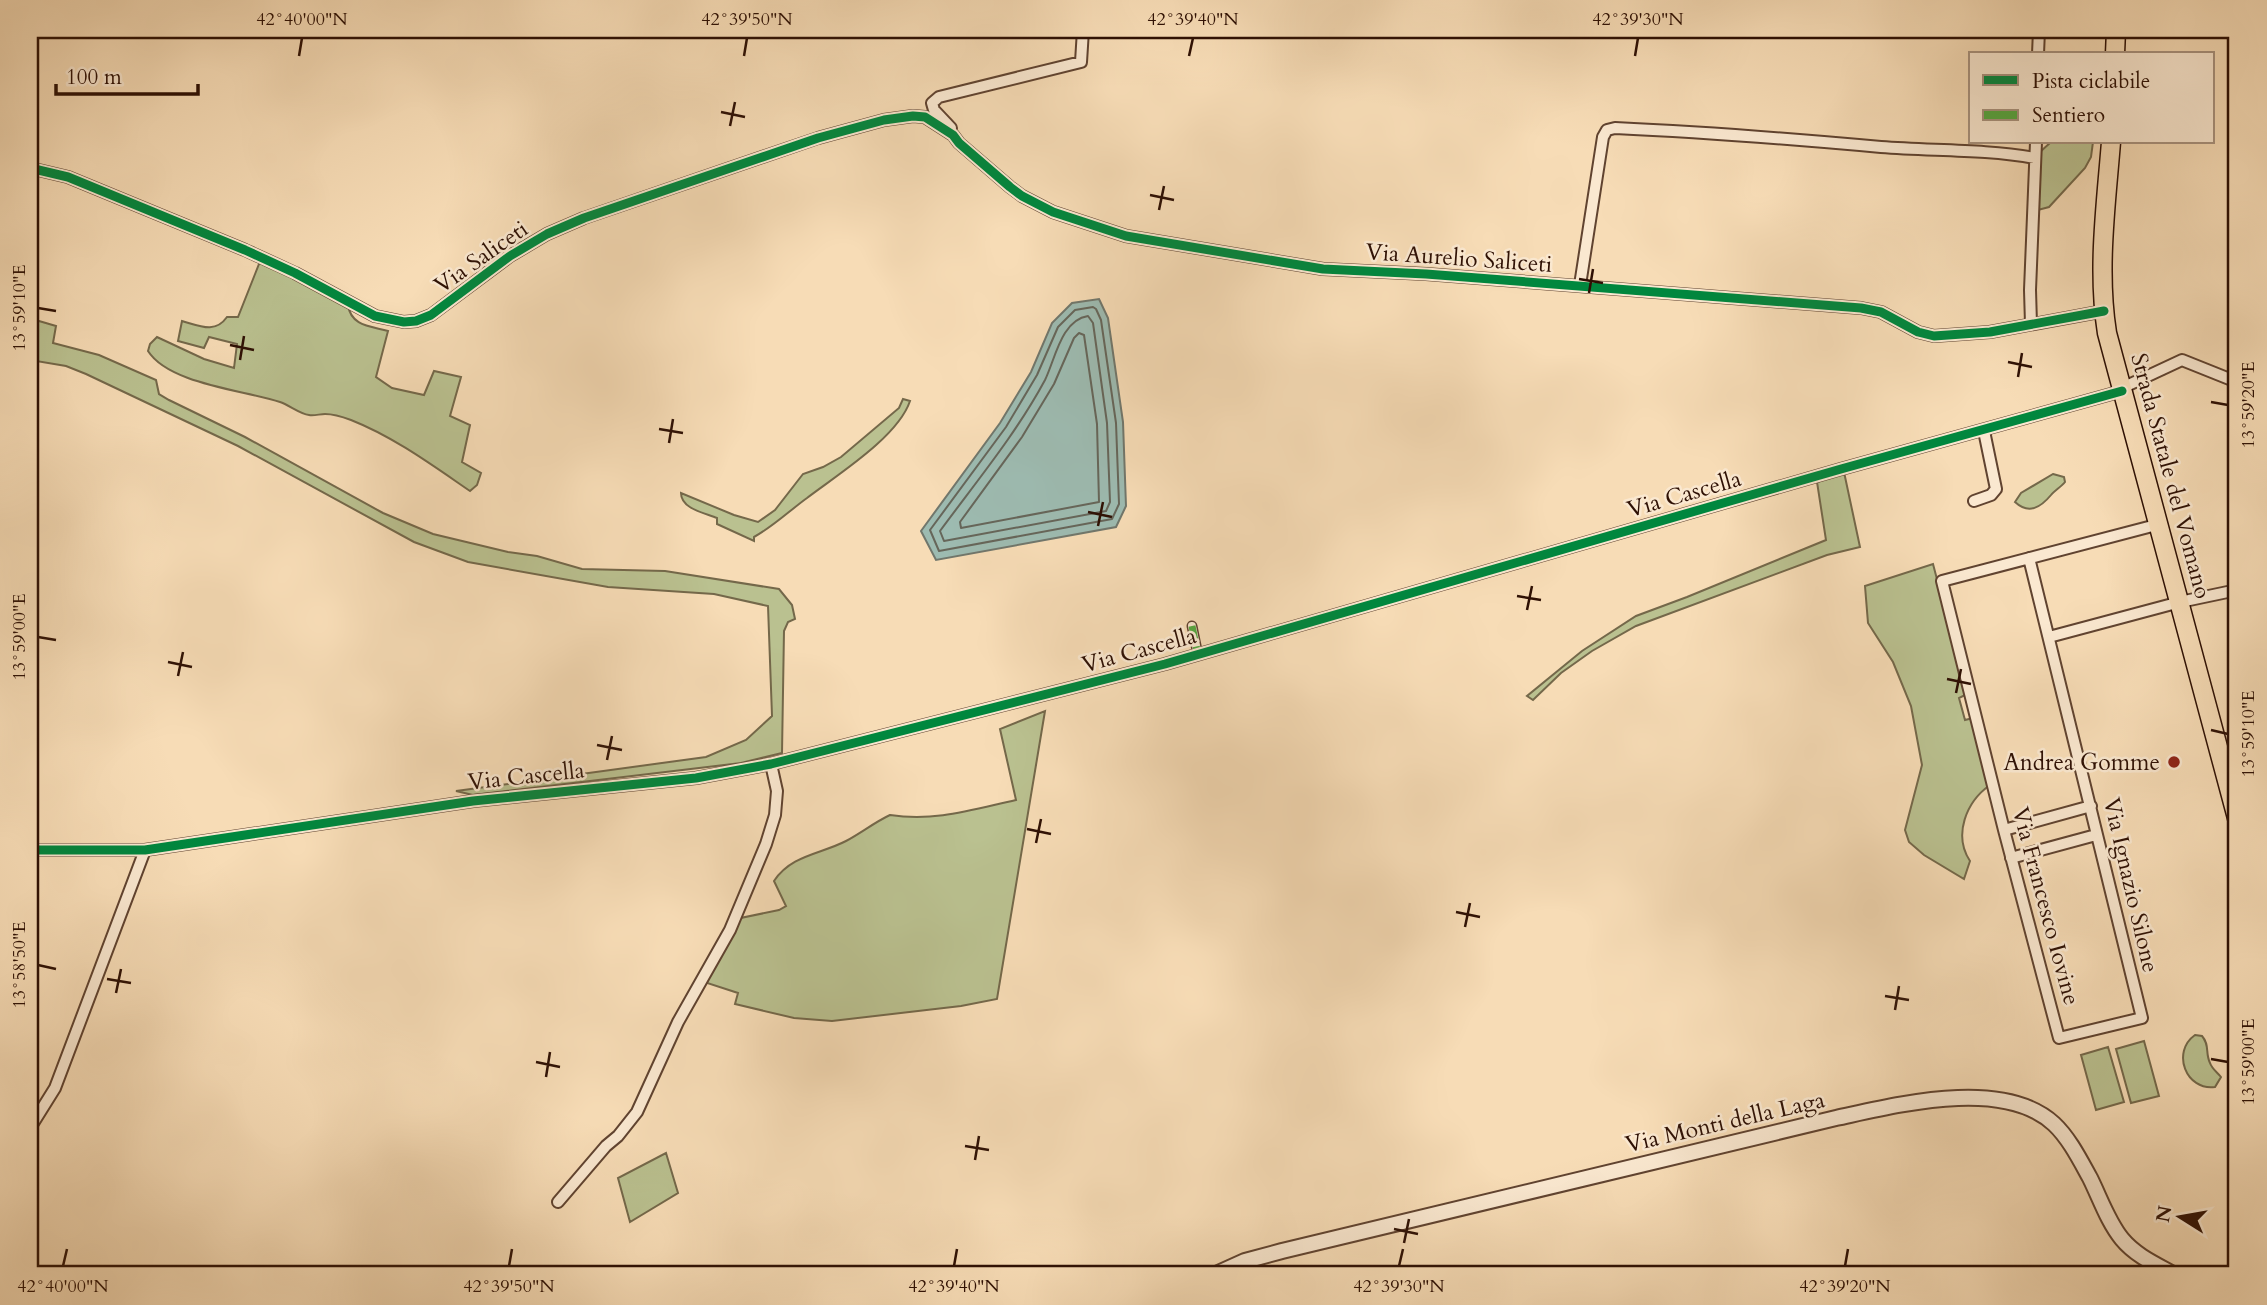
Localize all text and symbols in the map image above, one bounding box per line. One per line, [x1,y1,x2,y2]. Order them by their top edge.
text: 42°40'00"N [256,7,348,32]
text: 42°39'50"N [701,7,793,32]
text: 42°39'40"N [1147,7,1239,32]
text: 42°39'30"N [1592,7,1684,32]
scale bar [56,52,198,96]
legend [1969,52,2214,144]
text: 100 m [66,63,122,92]
text: Pista ciclabile [2032,67,2150,96]
text: Sentiero [2032,101,2105,130]
street label: Via Saliceti [428,213,534,301]
street label: Via Aurelio Saliceti [1365,236,1553,280]
text: 13°59'10"E [7,264,32,352]
street label: Strada Statale del Vomano [2123,350,2219,602]
text: 13°59'20"E [2236,361,2261,449]
street label: Via Cascella [1623,463,1745,525]
text: 13°59'00"E [7,593,32,681]
street label: Via Cascella [1078,620,1200,680]
text: 13°59'10"E [2236,690,2261,778]
place label: Andrea Gomme [2003,747,2160,778]
street label: Via Cascella [466,754,586,798]
marker: Andrea Gomme [2166,754,2182,770]
street label: Via Ignazio Silone [2096,795,2166,975]
street label: Via Francesco Iovine [2005,804,2087,1008]
text: 13°58'50"E [7,921,32,1009]
text: 13°59'00"E [2236,1018,2261,1106]
street label: Via Monti della Laga [1622,1084,1828,1160]
north arrow [2144,1182,2214,1252]
text: N [2150,1203,2179,1225]
text: 42°40'00"N [17,1274,109,1299]
text: 42°39'50"N [463,1274,555,1299]
text: 42°39'40"N [908,1274,1000,1299]
text: 42°39'30"N [1353,1274,1445,1299]
text: 42°39'20"N [1799,1274,1891,1299]

